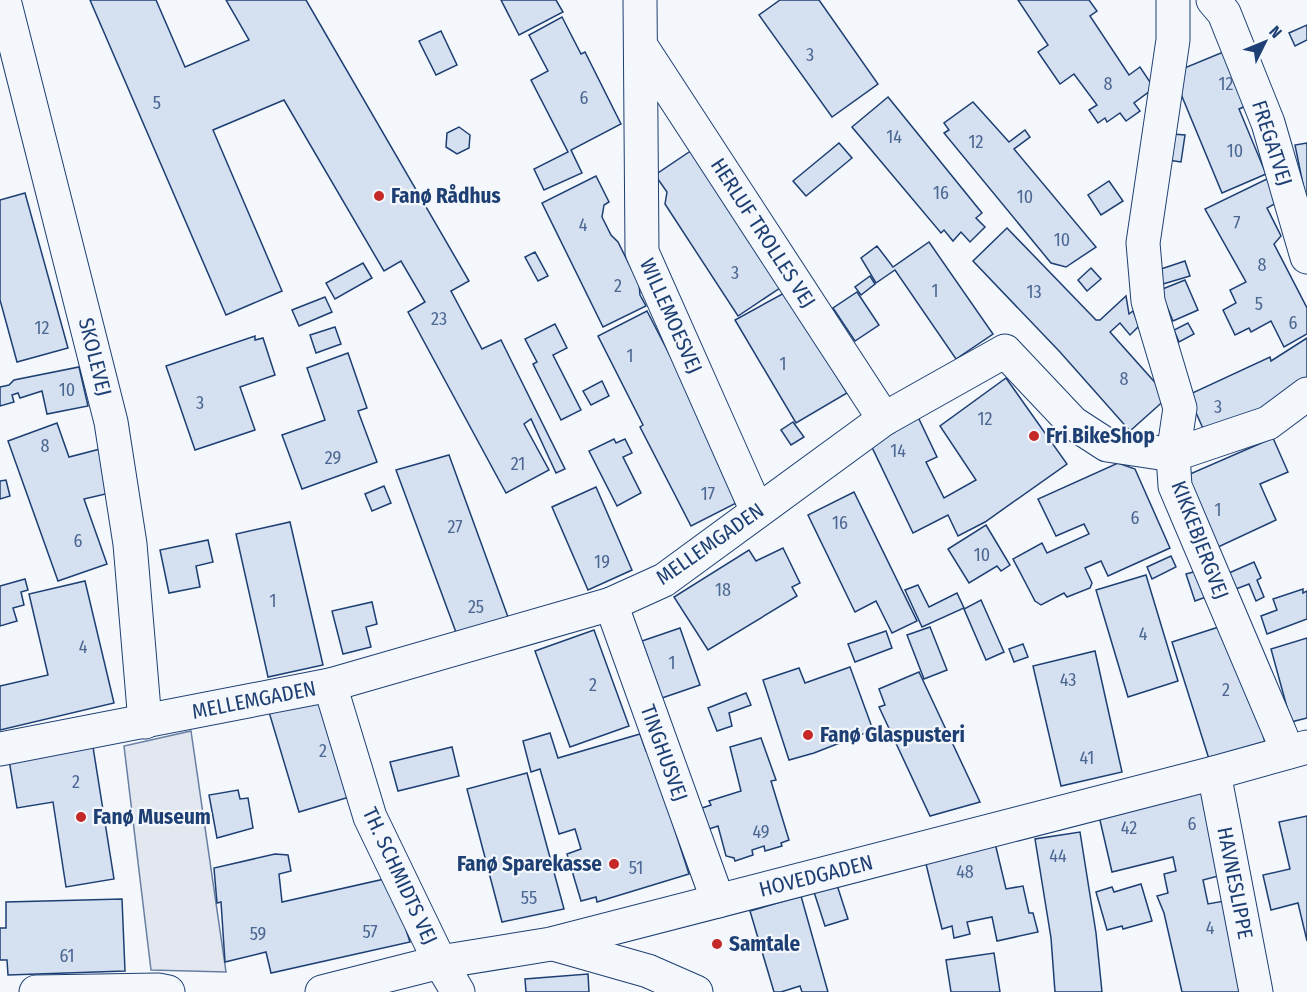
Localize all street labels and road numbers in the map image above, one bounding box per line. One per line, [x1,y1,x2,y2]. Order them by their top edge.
street label: FREGATVEJ [1246,97,1298,189]
street label: HERLUF TROLLES VEJ [705,153,821,313]
street label: WILLEMOESVEJ [634,254,708,378]
street label: SKOLEVEJ [73,315,117,399]
street label: KIKKEBJERGVEJ [1165,477,1235,603]
street label: MELLEMGADEN [651,497,769,591]
street label: MELLEMGADEN [190,675,318,725]
street label: TINGHUSVEJ [634,701,694,805]
street label: TH. SCHMIDTS VEJ [357,803,443,949]
street label: HAVNESLIPPE [1211,825,1259,941]
street label: HOVEDGADEN [756,849,876,903]

